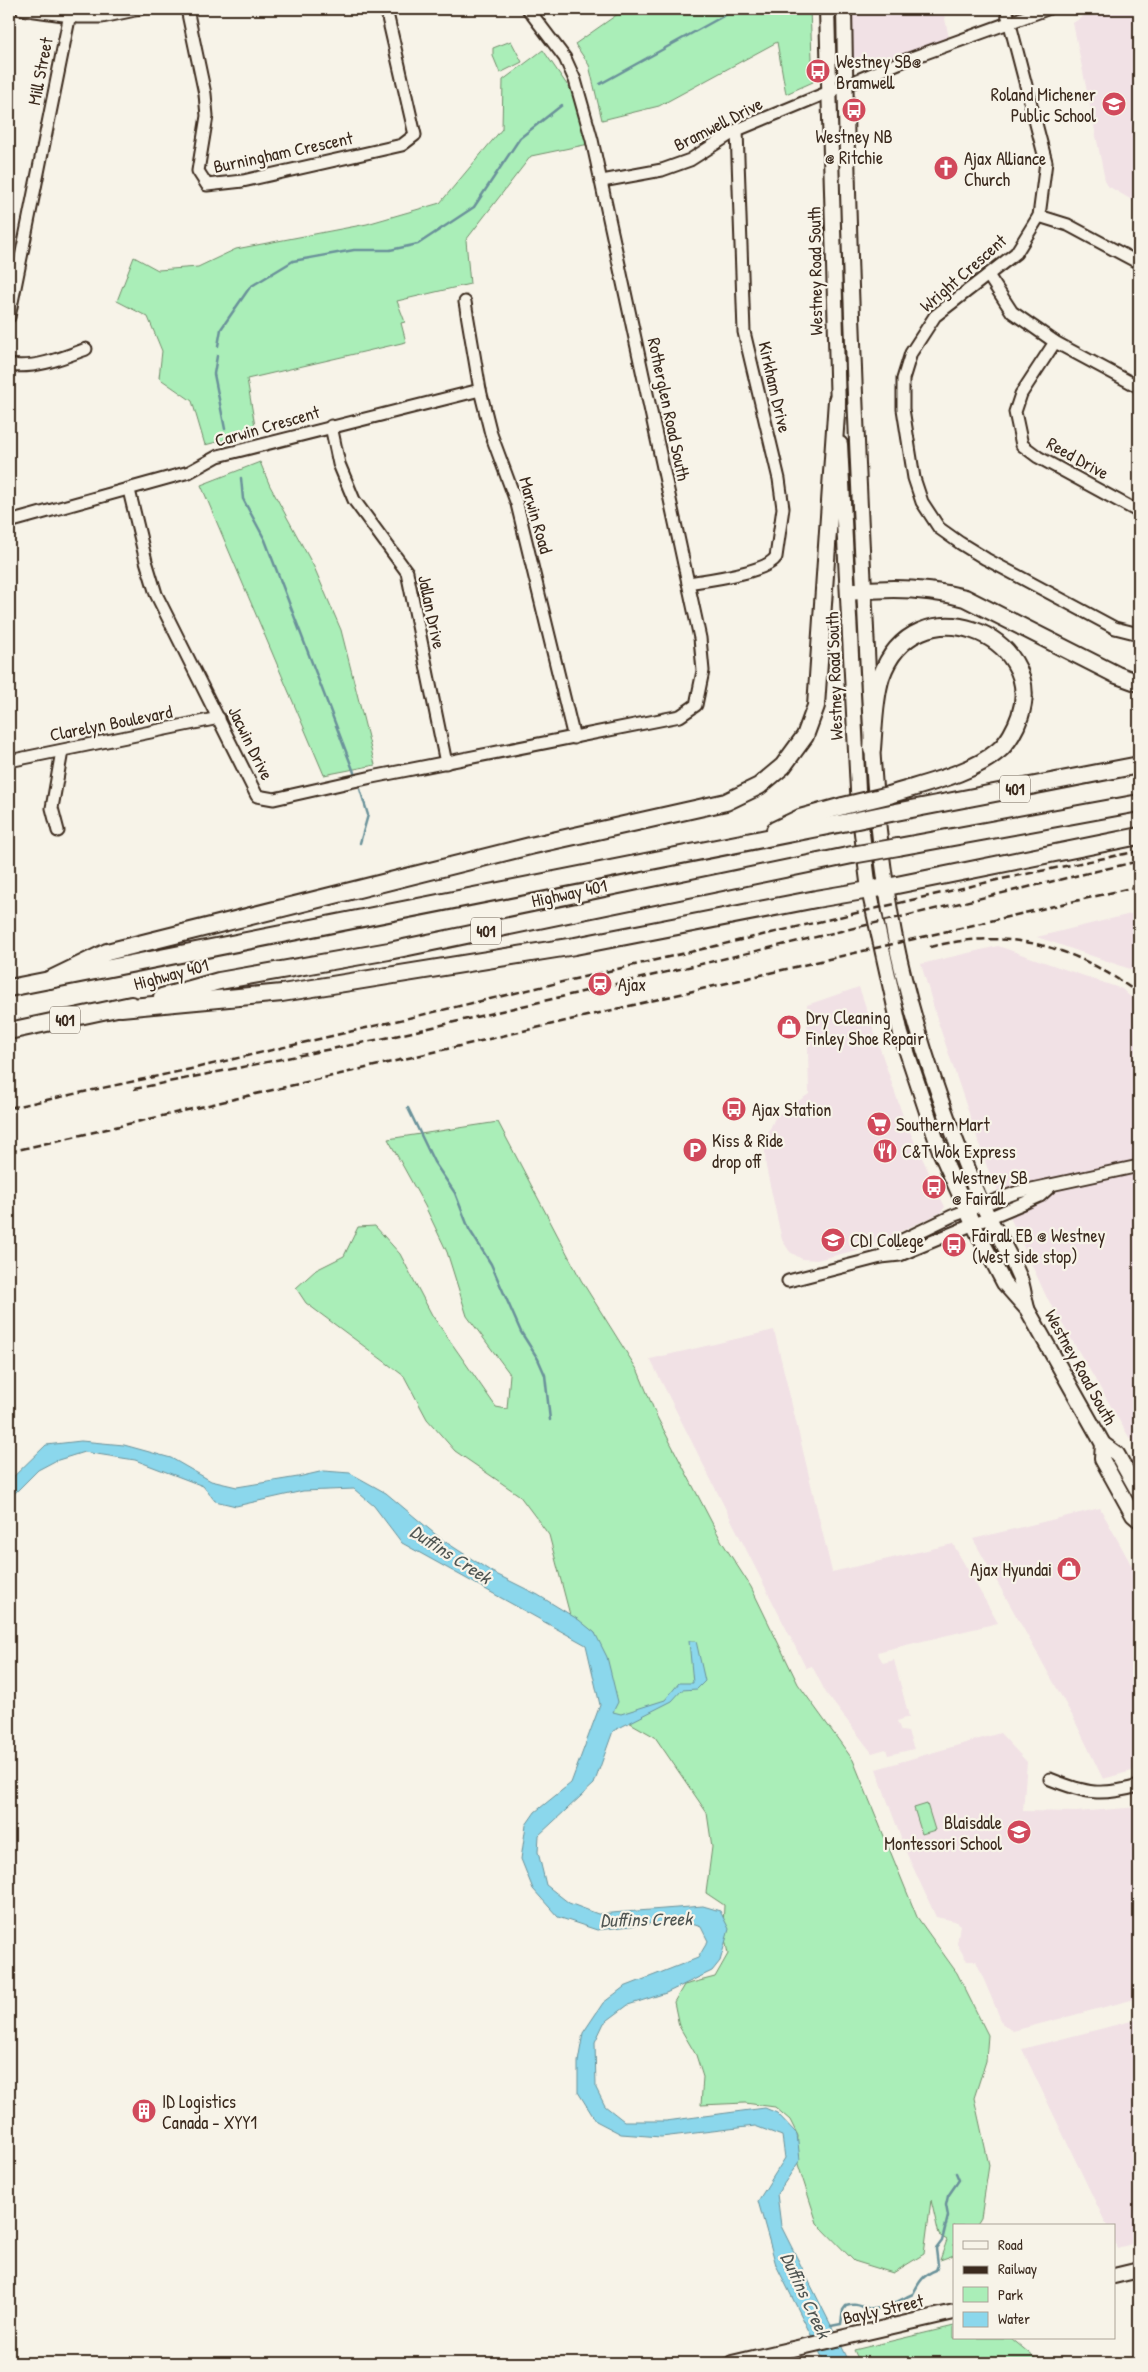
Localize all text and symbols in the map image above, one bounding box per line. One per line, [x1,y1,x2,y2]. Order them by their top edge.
street label: Mill Street [21,34,59,107]
place label: Westney SB@ Bramwell [836,49,922,95]
bus stop icon: Westney SB@ Bramwell [805,58,831,84]
place label: Roland Michener Public School [991,82,1096,128]
street label: Bramwell Drive [669,91,767,157]
school or university icon: Roland Michener Public School [1101,91,1127,117]
bus stop icon: Westney NB @ Ritchie [841,97,867,123]
place label: Westney NB @ Ritchie [815,124,893,170]
street label: Burningham Crescent [211,125,356,179]
place label: Ajax Alliance Church [964,146,1046,192]
church icon: Ajax Alliance Church [933,155,959,181]
street label: Westney Road South [801,206,829,335]
street label: Wright Crescent [914,228,1012,318]
street label: Rotherglen Road South [642,335,696,483]
street label: Kirkham Drive [752,339,798,435]
street label: Carwin Crescent [212,399,323,453]
street label: Reed Drive [1042,431,1114,485]
street label: Marwin Road [513,474,559,556]
street label: Jallan Drive [412,573,452,651]
street label: Westney Road South [819,611,849,741]
street label: Clarelyn Boulevard [48,699,174,747]
street label: Jacwin Drive [222,702,280,784]
road number: 401 [1000,776,1030,802]
street label: Highway 401 [529,873,609,913]
road number: 401 [471,918,501,944]
street label: Highway 401 [131,952,211,996]
station icon: Ajax [587,971,613,997]
place label: Ajax [618,972,646,997]
place label: Dry Cleaning Finley Shoe Repair [805,1005,924,1051]
road number: 401 [50,1006,80,1034]
shop icon: Dry Cleaning Finley Shoe Repair [776,1014,802,1040]
bus stop icon: Ajax Station [721,1096,747,1122]
place label: Ajax Station [752,1097,831,1122]
supermarket icon: Southern Mart [866,1111,892,1137]
place label: Southern Mart [896,1112,991,1137]
place label: Kiss & Ride drop off [712,1128,784,1174]
parking icon: Kiss & Ride drop off [682,1137,708,1163]
restaurant icon: C&T Wok Express [872,1138,898,1164]
place label: C&T Wok Express [902,1139,1016,1164]
place label: Westney SB @ Fairall [952,1165,1028,1211]
bus stop icon: Westney SB @ Fairall [921,1174,947,1200]
place label: Fairall EB @ Westney (West side stop) [971,1223,1106,1269]
school or university icon: CDI College [820,1227,846,1253]
place label: CDI College [850,1228,924,1253]
bus stop icon: Fairall EB @ Westney (West side stop) [941,1232,967,1258]
street label: Westney Road South [1039,1305,1123,1430]
water label: Duffins Creek [405,1518,498,1591]
shop icon: Ajax Hyundai [1056,1556,1082,1582]
place label: Ajax Hyundai [970,1557,1052,1582]
place label: Blaisdale Montessori School [884,1810,1002,1856]
school or university icon: Blaisdale Montessori School [1006,1819,1032,1845]
water label: Duffins Creek [600,1905,694,1933]
place label: ID Logistics Canada - XYY1 [162,2089,257,2135]
building icon: ID Logistics Canada - XYY1 [131,2098,157,2124]
legend [953,2224,1116,2340]
text: Road [998,2234,1023,2255]
water label: Duffins Creek [775,2248,838,2344]
text: Railway [998,2258,1037,2279]
text: Park [998,2284,1023,2305]
street label: Bayly Street [840,2287,927,2330]
text: Water [998,2308,1030,2329]

